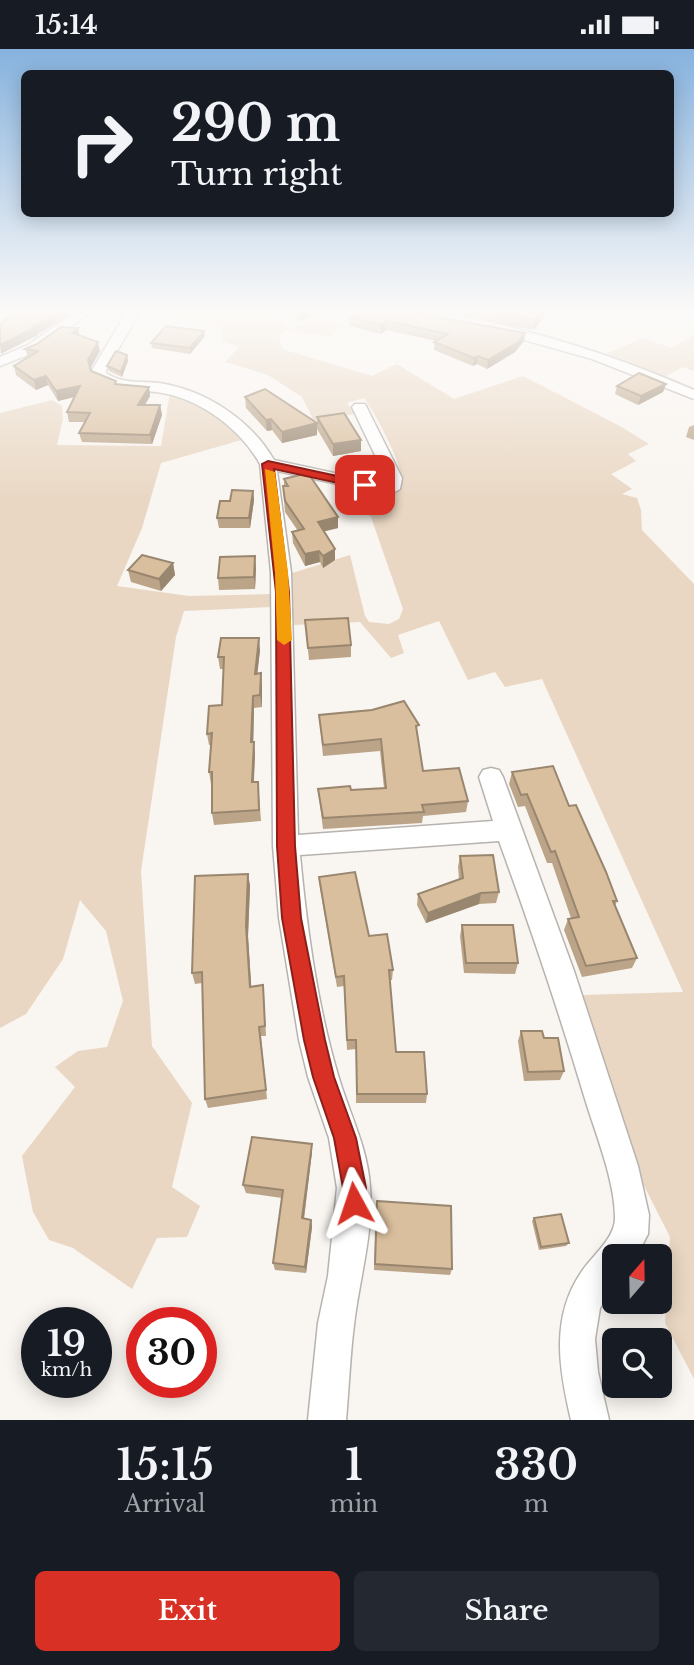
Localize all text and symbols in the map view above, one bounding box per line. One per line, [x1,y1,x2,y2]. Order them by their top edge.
text: 15:14 [35,9,98,41]
text: 290 m [171,93,340,154]
icon: right [56,98,147,189]
text: Turn right [171,154,342,194]
pin [335,455,395,515]
icon: arrive [346,466,384,504]
position arrow [317,1166,391,1240]
north arrow [602,1244,672,1314]
map controls [602,1244,672,1398]
speed limit sign: 30 [126,1307,217,1398]
text: 19 [47,1322,86,1365]
button: search [602,1328,672,1398]
text: km/h [41,1359,92,1381]
text: 15:15 [116,1439,214,1491]
text: 1 [345,1439,363,1491]
text: 330 [494,1439,578,1491]
text: Arrival [124,1490,206,1518]
text: min [330,1490,378,1518]
text: m [524,1490,548,1518]
button: Exit [35,1571,340,1651]
button: Share [354,1571,659,1651]

